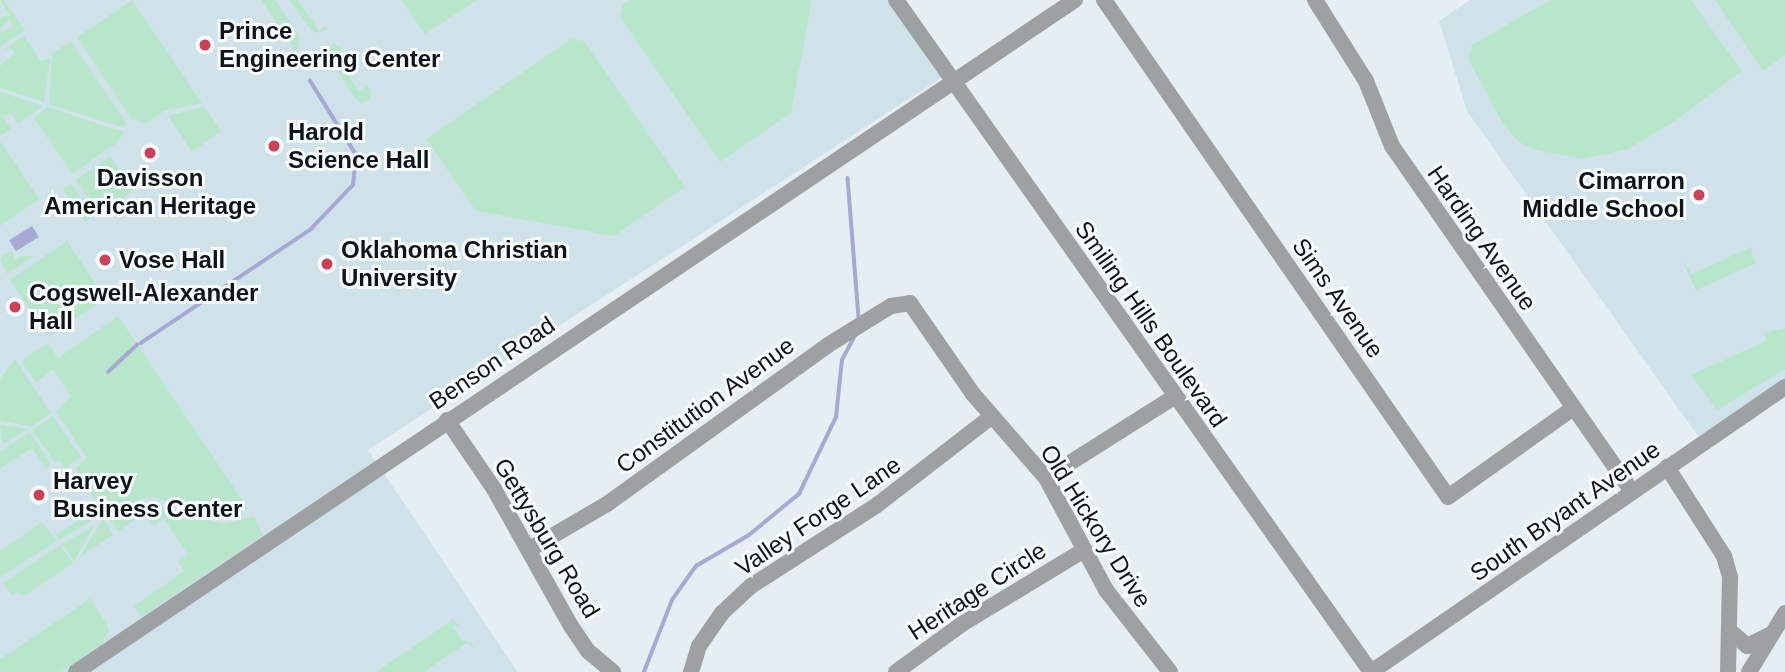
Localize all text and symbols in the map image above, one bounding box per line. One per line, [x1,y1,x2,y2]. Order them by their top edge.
place label: Prince Engineering Center [219,17,440,73]
marker: Prince Engineering Center [197,37,213,53]
place label: Harold Science Hall [288,118,429,174]
marker: Harold Science Hall [266,138,282,154]
marker: Davisson American Heritage [142,145,158,161]
street label: Harding Avenue [1421,159,1543,317]
place label: Davisson American Heritage [44,164,256,220]
place label: Cimarron Middle School [1522,167,1685,223]
marker: Cimarron Middle School [1691,187,1707,203]
street label: Smiling Hills Boulevard [1069,215,1233,433]
street label: Sims Avenue [1286,232,1390,364]
place label: Oklahoma Christian University [341,236,568,292]
place label: Vose Hall [119,246,225,274]
marker: Vose Hall [97,252,113,268]
marker: Oklahoma Christian University [319,256,335,272]
place label: Cogswell-Alexander Hall [29,279,258,335]
marker: Cogswell-Alexander Hall [7,299,23,315]
street label: Benson Road [424,310,560,416]
street label: Constitution Avenue [610,330,800,480]
street label: South Bryant Avenue [1464,434,1666,588]
street label: Old Hickory Drive [1034,439,1158,613]
street label: Valley Forge Lane [730,450,906,582]
street label: Gettysburg Road [488,453,606,623]
place label: Harvey Business Center [53,467,242,523]
marker: Harvey Business Center [31,487,47,503]
street label: Heritage Circle [903,536,1051,646]

